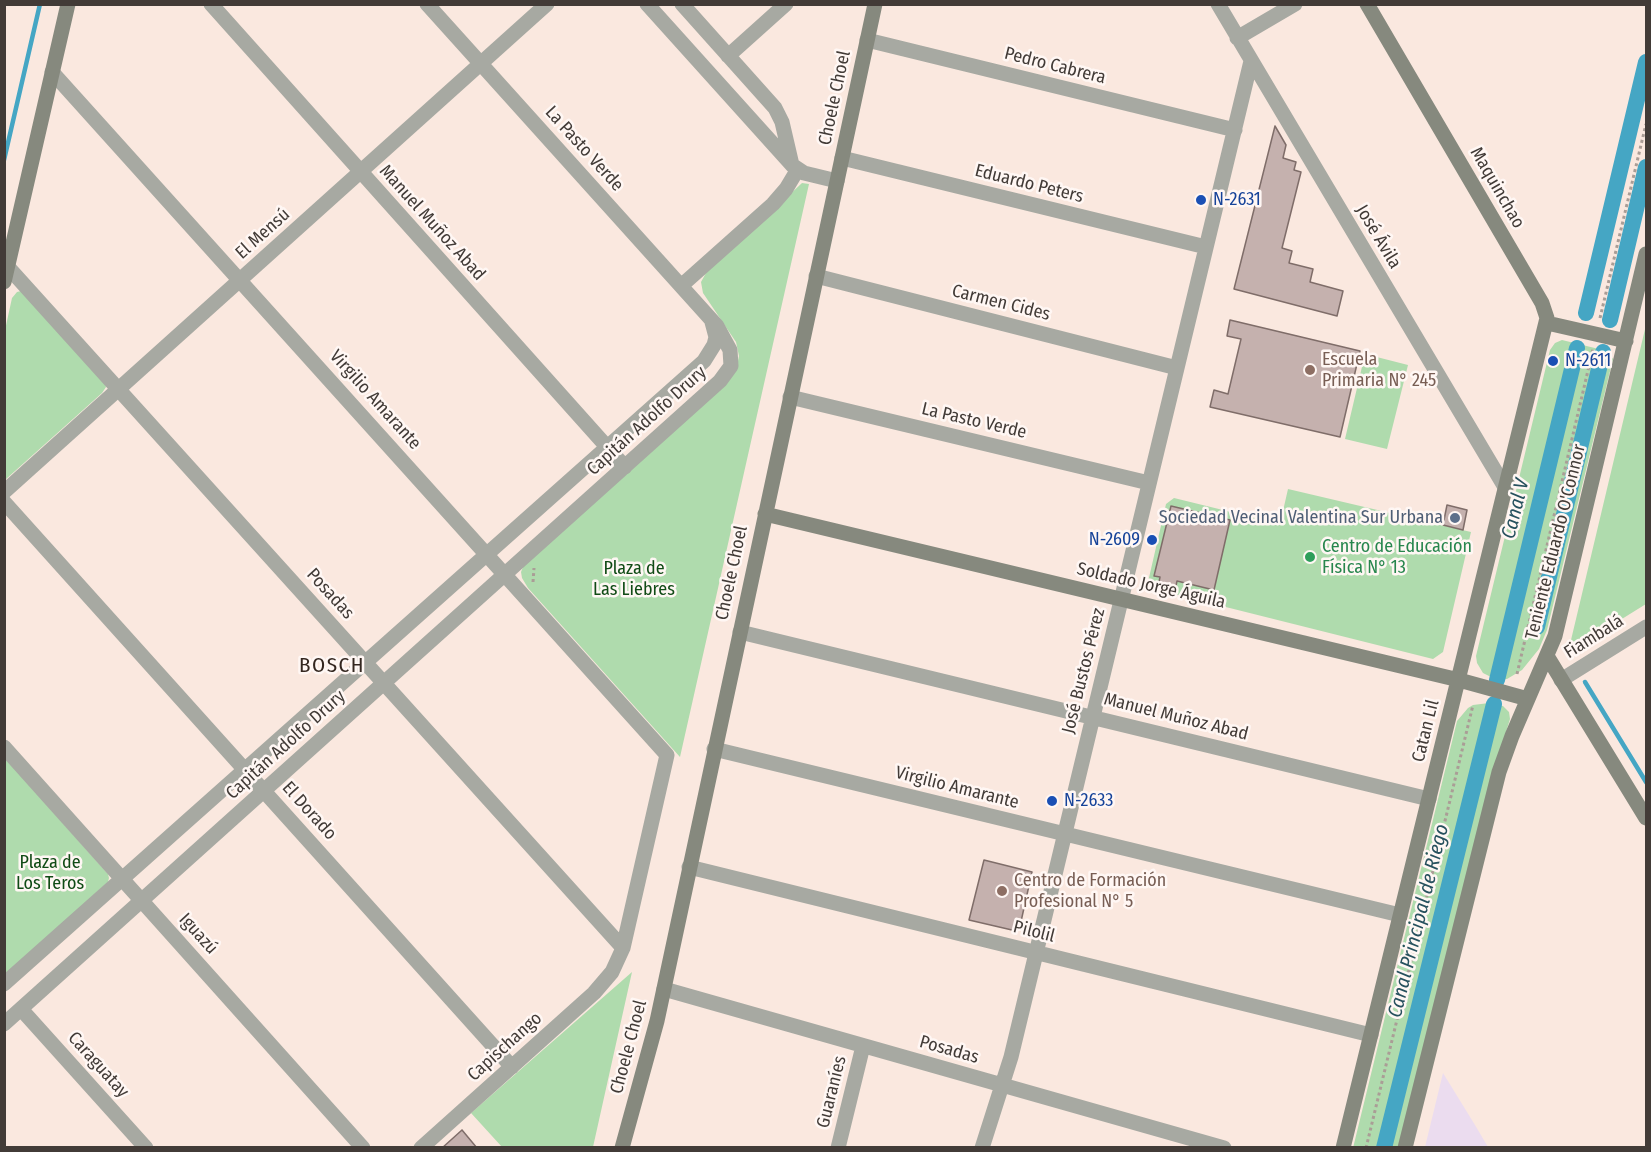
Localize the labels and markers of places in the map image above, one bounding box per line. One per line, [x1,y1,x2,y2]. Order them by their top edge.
place label: N-2631 [1213,189,1261,211]
marker: N-2631 [1194,193,1208,207]
place label: Escuela Primaria N° 245 [1322,349,1436,392]
place label: N-2611 [1565,350,1611,372]
marker: N-2611 [1546,354,1560,368]
marker: Escuela Primaria N° 245 [1303,363,1317,377]
place label: Sociedad Vecinal Valentina Sur Urbana [1159,507,1443,529]
marker: Sociedad Vecinal Valentina Sur Urbana [1448,511,1462,525]
place label: N-2609 [1089,529,1140,551]
marker: N-2609 [1145,533,1159,547]
place label: Centro de Educación Física N° 13 [1322,536,1472,578]
marker: Centro de Educación Física N° 13 [1303,550,1317,564]
place label: N-2633 [1064,790,1113,812]
marker: N-2633 [1045,794,1059,808]
place label: Centro de Formación Profesional N° 5 [1014,870,1166,912]
marker: Centro de Formación Profesional N° 5 [995,884,1009,898]

